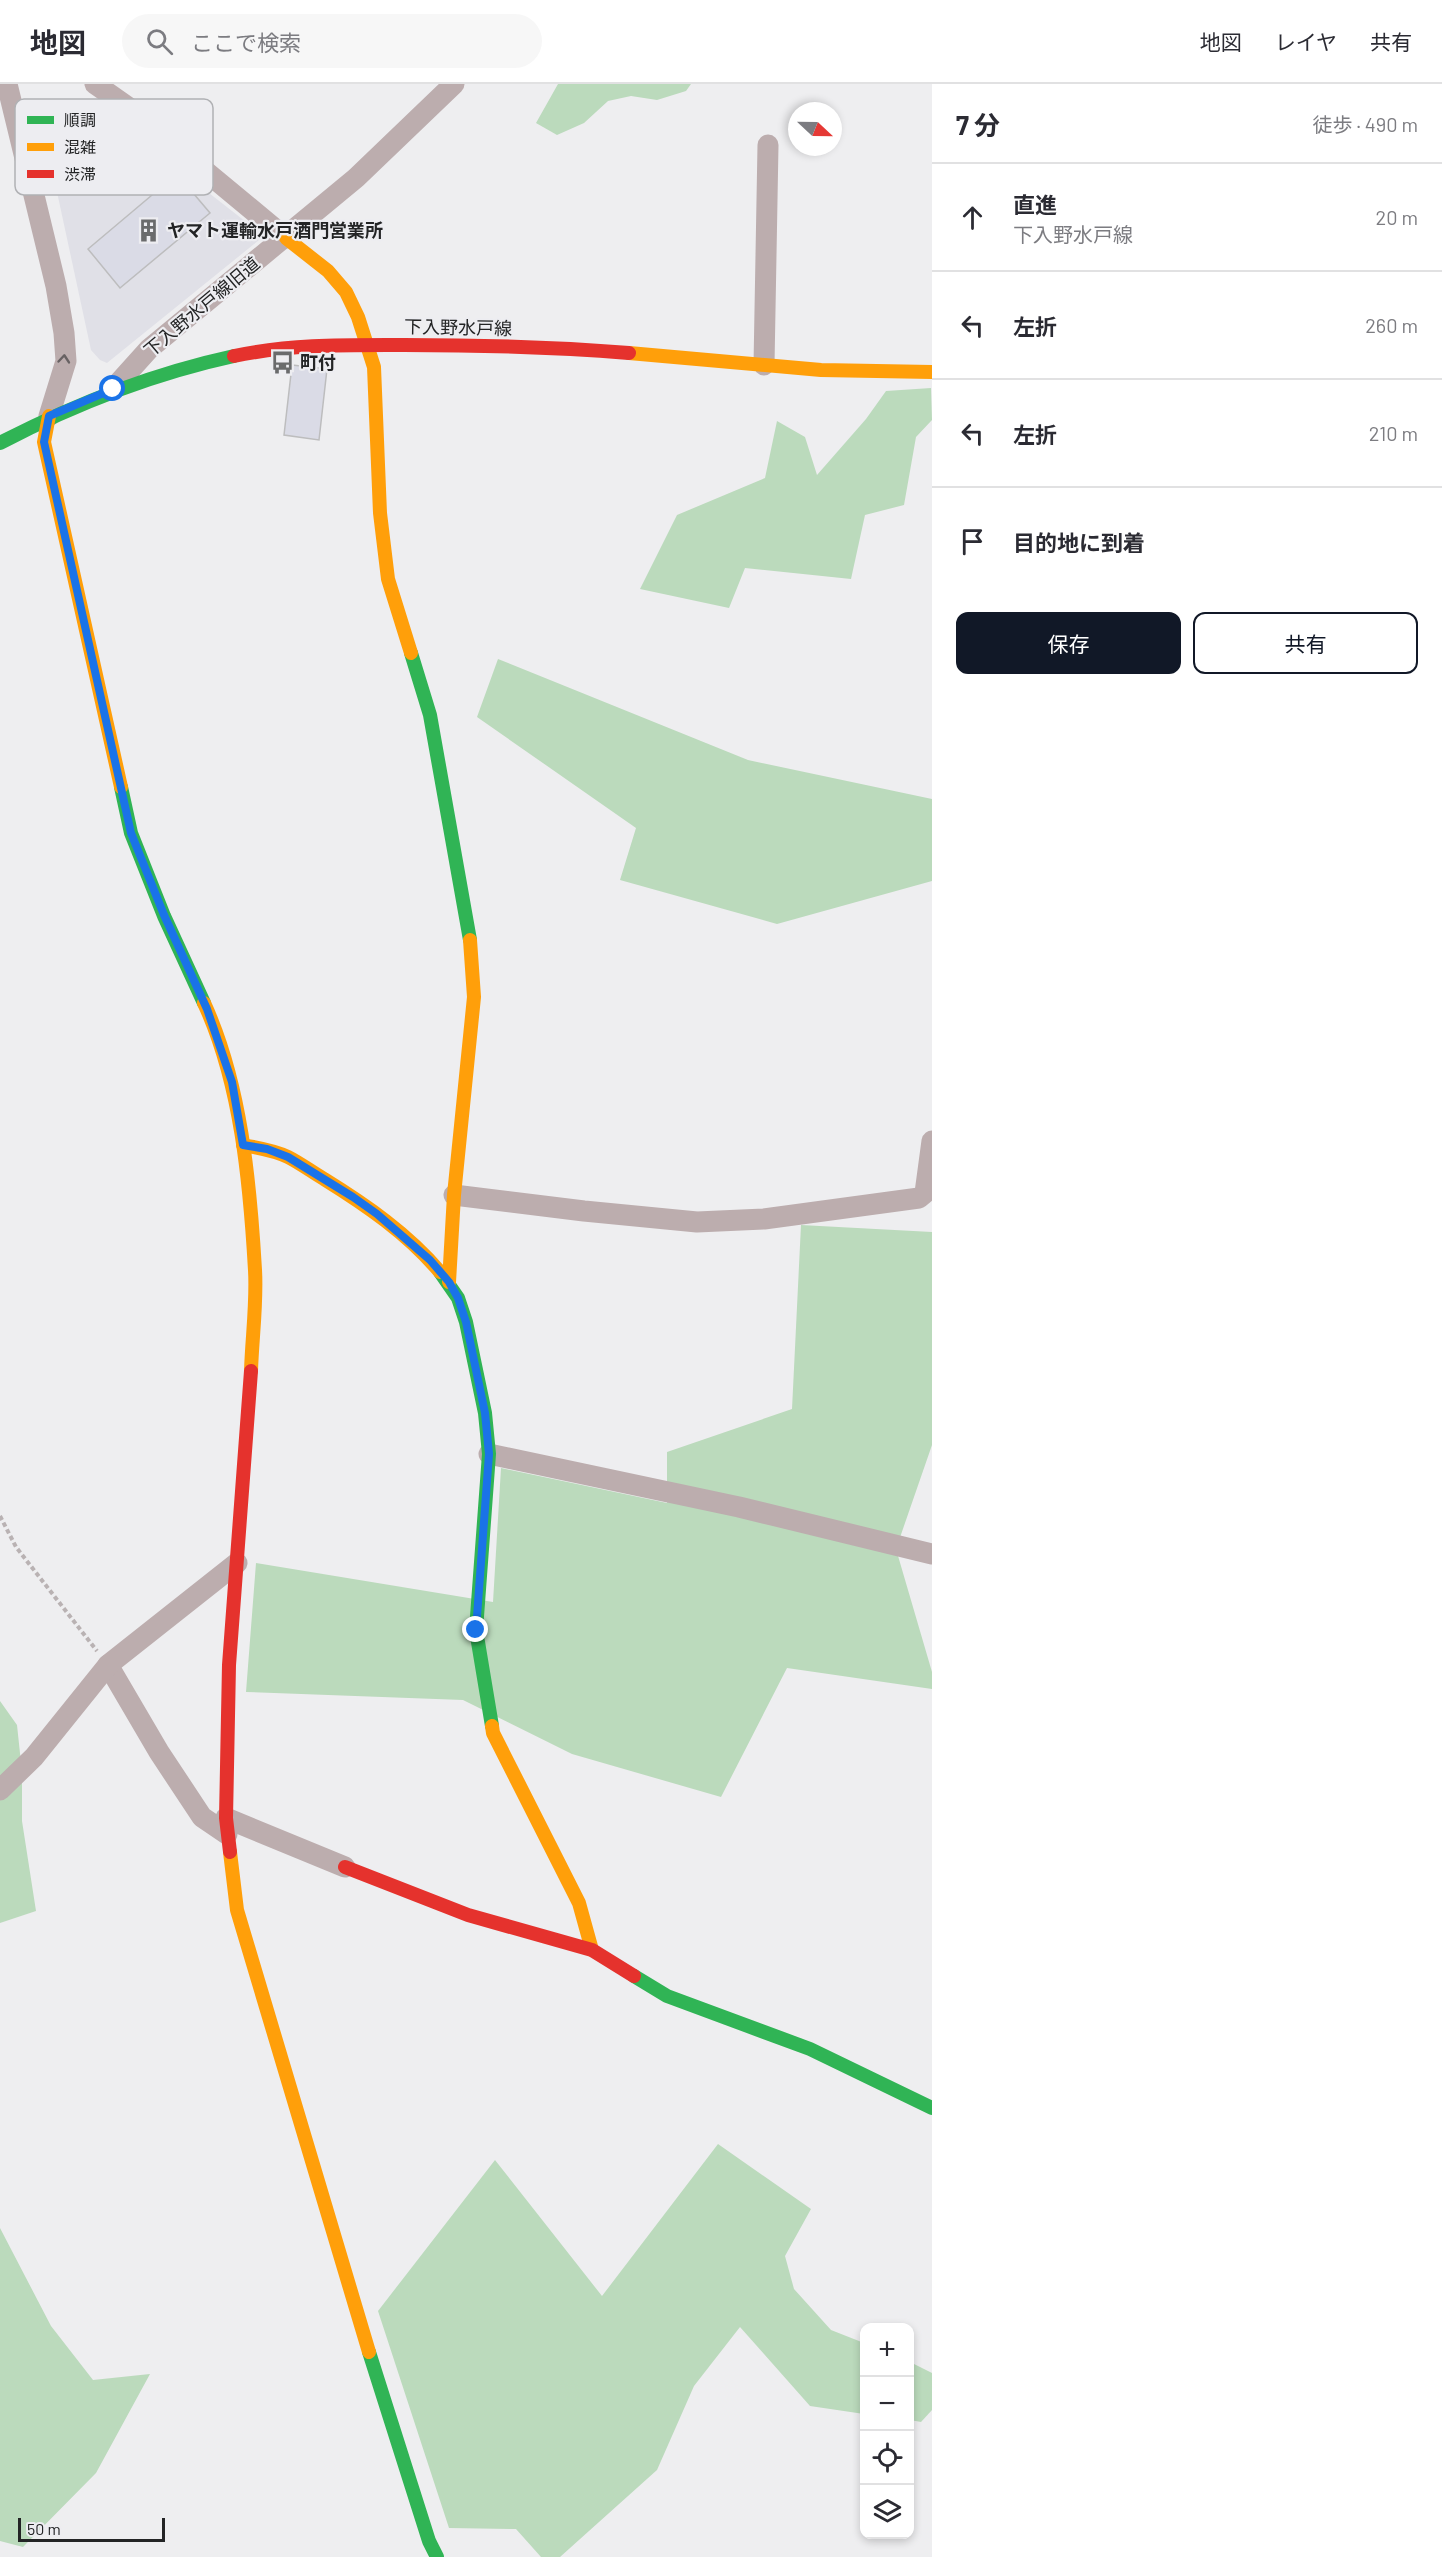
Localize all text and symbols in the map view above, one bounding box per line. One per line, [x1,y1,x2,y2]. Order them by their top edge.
search box [122,14,542,68]
text: 地図 [30,25,86,59]
icon: search [143,25,176,58]
text: ここで検索 [191,29,301,55]
text: 地図 [1200,29,1242,54]
text: レイヤ [1275,29,1337,54]
text: 共有 [1370,29,1412,54]
legend [15,99,213,195]
north arrow [788,102,842,156]
text: 7 分 [956,109,1000,140]
text: 順調 [64,110,96,129]
text: 徒歩 · 490 m [1313,112,1418,136]
text: 混雑 [64,137,96,156]
text: 渋滞 [64,164,96,183]
text: 直進 [1013,191,1057,217]
icon: ahead [956,201,989,234]
text: 20 m [1375,205,1418,229]
building icon: ヤマト運輸水戸酒門営業所 [136,218,162,244]
place label: ヤマト運輸水戸酒門営業所 [167,219,383,241]
text: 下入野水戸線 [1013,222,1133,246]
street label: 下入野水戸線旧道 [139,252,264,361]
icon: left [956,309,989,342]
text: 左折 [1013,313,1057,339]
text: 260 m [1365,313,1418,337]
street label: 下入野水戸線 [404,315,512,339]
bus stop icon: 町付 [269,350,295,376]
place label: 町付 [300,351,336,373]
one-way arrow [57,355,70,364]
route start [99,375,125,401]
icon: left [956,417,989,450]
text: 左折 [1013,421,1057,447]
text: 210 m [1369,421,1418,445]
icon: arrive [956,525,989,558]
text: 目的地に到着 [1013,529,1145,555]
button: 保存 [956,612,1181,674]
button: 共有 [1193,612,1418,674]
route end [462,1616,488,1642]
map controls [860,2323,914,2539]
button: + [860,2323,914,2377]
button: − [860,2377,914,2431]
button: locate [860,2431,914,2485]
button: layers [860,2485,914,2539]
scale bar [18,2515,165,2542]
text: 50 m [27,2519,61,2538]

